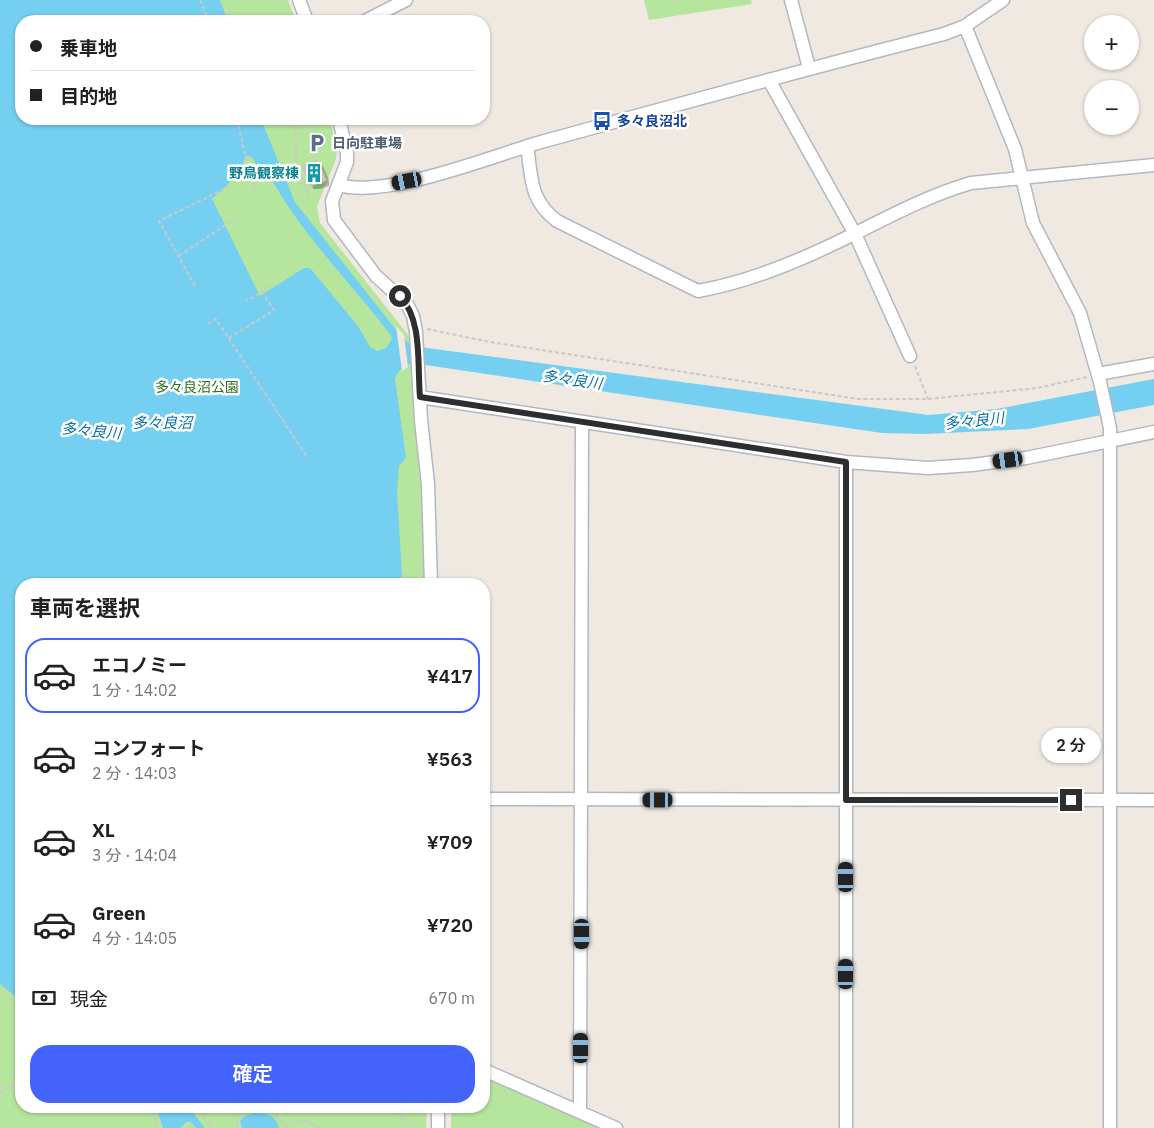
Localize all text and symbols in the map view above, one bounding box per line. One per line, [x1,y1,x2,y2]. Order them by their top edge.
map controls [1084,15,1139,135]
button: + [1084,15,1139,70]
text: 乗車地 [60,36,117,60]
button: − [1084,80,1139,135]
text: 目的地 [60,84,117,108]
bus stop icon: 多々良沼北 [591,110,613,132]
place label: 多々良沼北 [617,112,687,130]
parking icon: 日向駐車場 [306,132,328,154]
place label: 日向駐車場 [332,134,402,152]
building icon: 野鳥観察棟 [303,162,325,184]
place label: 野鳥観察棟 [229,164,299,182]
car [390,171,423,191]
route start [389,285,411,307]
water label: 多々良川 [541,366,605,393]
park label: 多々良沼公園 [155,378,239,396]
water label: 多々良川 [943,408,1007,433]
water label: 多々良沼 [132,413,194,432]
water label: 多々良川 [60,418,124,443]
car [992,450,1023,470]
text: 車両を選択 [30,593,140,622]
icon: car [32,653,77,698]
text: エコノミー [92,653,187,677]
text: ¥417 [427,664,473,688]
text: 1 分 · 14:02 [92,680,177,700]
callout: 2 分 [1041,728,1101,762]
text: 2 分 [1056,735,1086,755]
icon: car [32,736,77,781]
text: コンフォート [92,736,205,760]
text: ¥563 [427,747,473,771]
text: 2 分 · 14:03 [92,763,177,783]
route end [1060,789,1082,811]
car [643,793,673,808]
text: XL [92,818,115,842]
icon: car [32,819,77,864]
text: ¥709 [427,830,473,854]
text: 3 分 · 14:04 [92,845,177,865]
car [838,862,853,892]
text: Green [92,901,146,925]
icon: car [32,902,77,947]
text: ¥720 [427,913,473,937]
car [574,919,589,949]
text: 4 分 · 14:05 [92,928,177,948]
car [838,959,853,989]
icon: cash [30,984,58,1012]
text: 現金 [70,987,108,1011]
text: 670 m [428,988,475,1008]
car [573,1033,588,1063]
button: 確定 [30,1045,475,1103]

